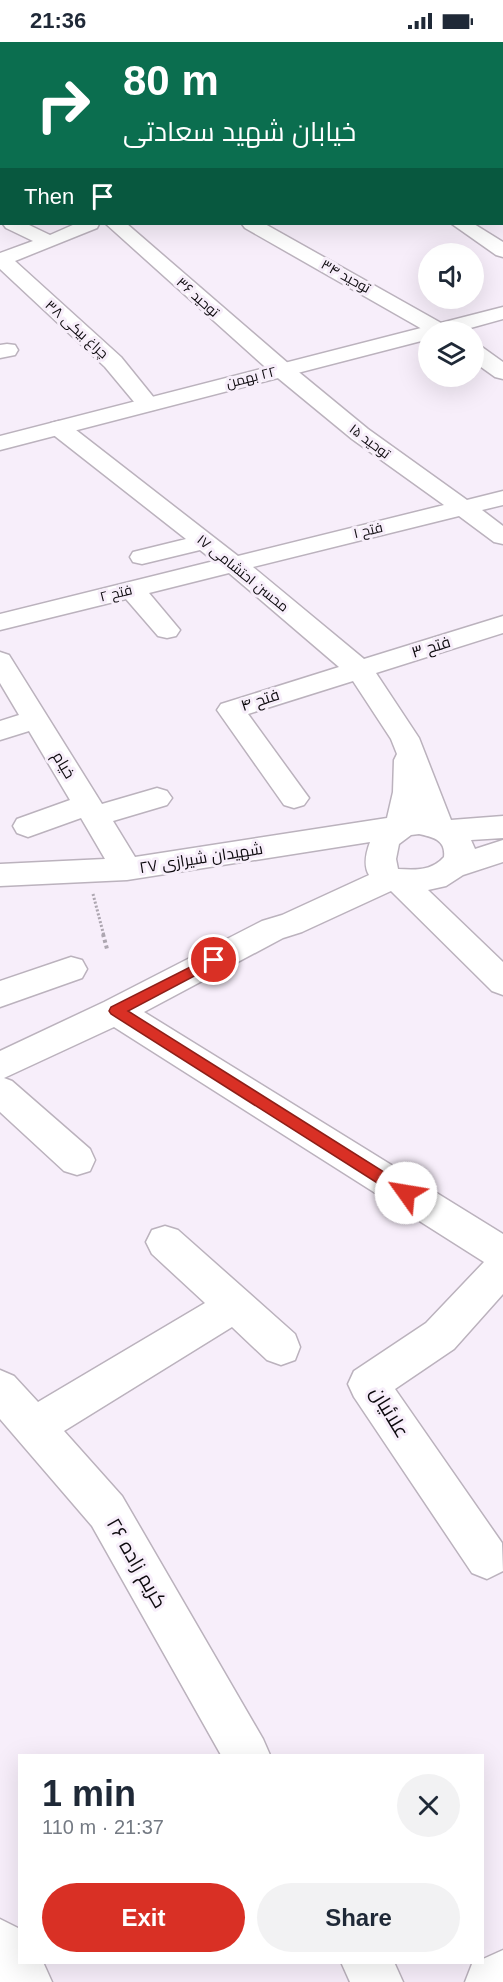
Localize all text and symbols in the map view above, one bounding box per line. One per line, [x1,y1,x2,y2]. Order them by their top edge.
text: 21:36 [30,8,86,33]
text: 80 m [123,57,219,104]
icon: right [24,66,102,144]
text: خیابان شهید سعادتی [123,117,356,147]
icon: arrive [86,180,119,213]
text: Then [24,184,74,209]
map controls [418,243,484,387]
button: sound [418,243,484,309]
street label: توحید ۳۴ [319,256,374,296]
street label: توحید ۳۶ [174,274,223,320]
street label: چراغ بیکی ۳۸ [41,297,112,363]
button: layers [418,321,484,387]
street label: ٢٢ بهمن [224,363,278,391]
street label: توحید ۱۵ [346,420,394,462]
street label: فتح ۱ [352,519,384,542]
street label: محسن احتشامی ۱۷ [194,531,292,615]
street label: فتح ۲ [98,581,134,606]
street label: فتح ۳ [410,633,453,664]
street label: فتح ۴ [239,686,282,717]
street label: خیام [47,748,79,783]
street label: شهیدان شیرازی ۲۷ [138,840,264,878]
pin [188,934,239,985]
icon: arrive [197,943,230,976]
position arrow [374,1161,438,1225]
street label: علائیان [365,1382,414,1443]
street label: کریم زاده ۲۶ [100,1514,172,1613]
text: 1 min [42,1773,136,1814]
button: close [397,1774,460,1837]
text: 110 m · 21:37 [42,1816,164,1838]
button: Exit [42,1883,245,1952]
button: Share [257,1883,460,1952]

